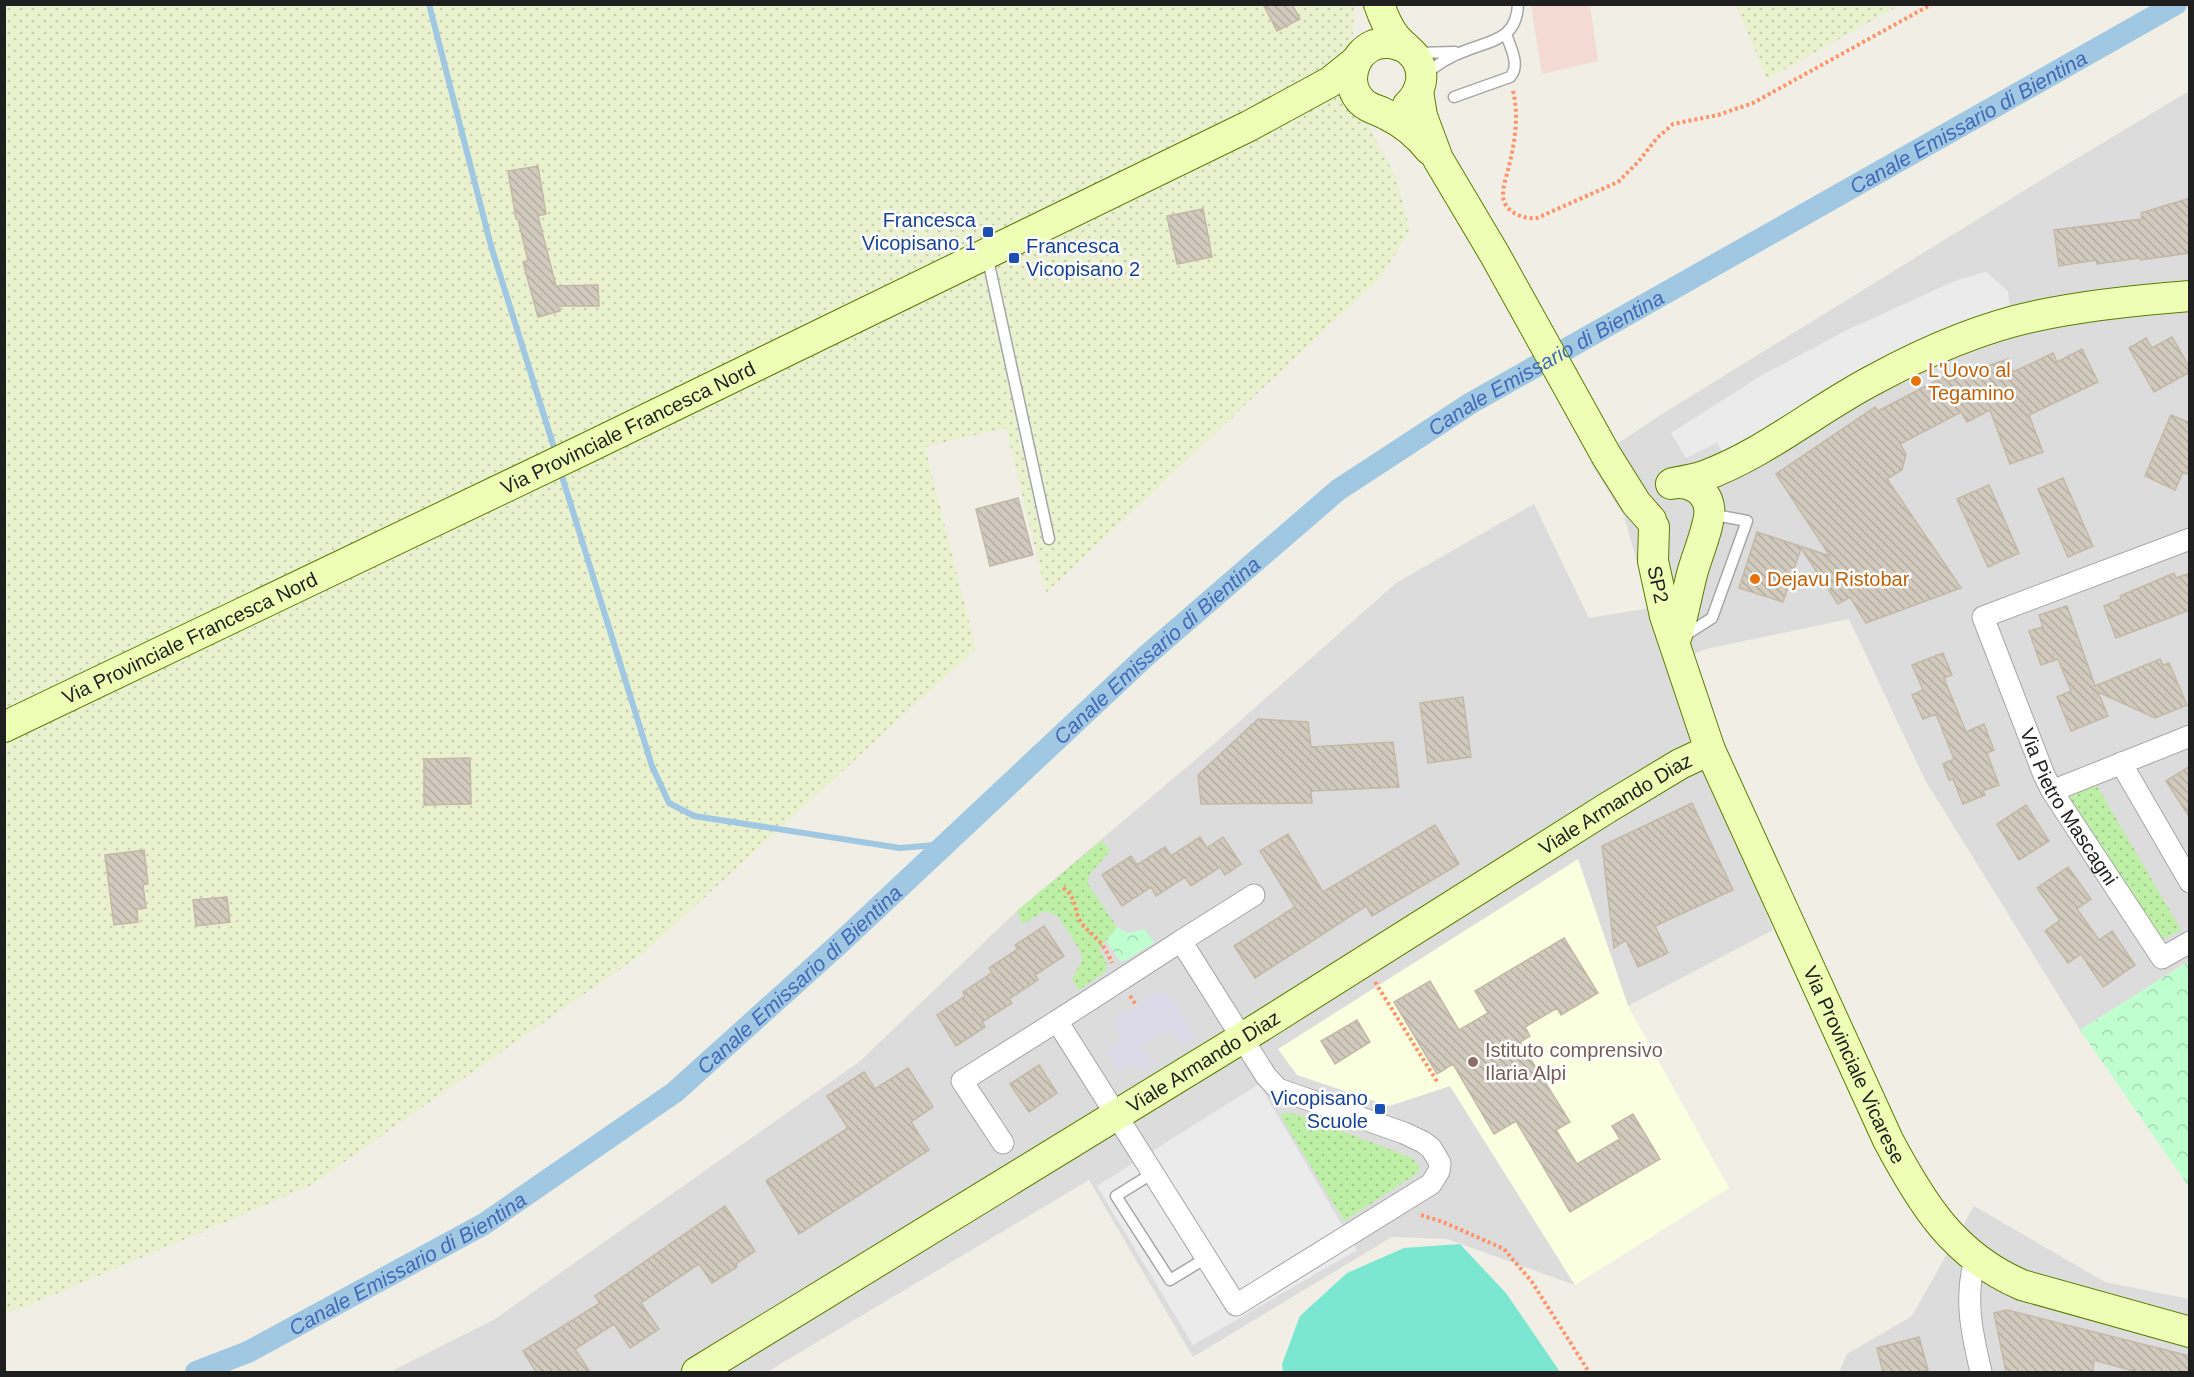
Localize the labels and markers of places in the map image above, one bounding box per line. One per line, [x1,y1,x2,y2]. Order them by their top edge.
place label: Francesca Vicopisano 1 [862,209,977,254]
marker: Francesca Vicopisano 1 [981,225,995,239]
place label: Francesca Vicopisano 2 [1026,235,1140,280]
marker: Francesca Vicopisano 2 [1007,251,1021,265]
place label: L'Uovo al Tegamino [1928,359,2015,404]
marker: L'Uovo al Tegamino [1909,374,1923,388]
place label: Dejavu Ristobar [1767,568,1910,590]
marker: Dejavu Ristobar [1748,572,1762,586]
place label: Istituto comprensivo Ilaria Alpi [1485,1039,1663,1084]
marker: Istituto comprensivo Ilaria Alpi [1466,1055,1480,1069]
place label: Vicopisano Scuole [1271,1087,1368,1132]
marker: Vicopisano Scuole [1373,1102,1387,1116]

